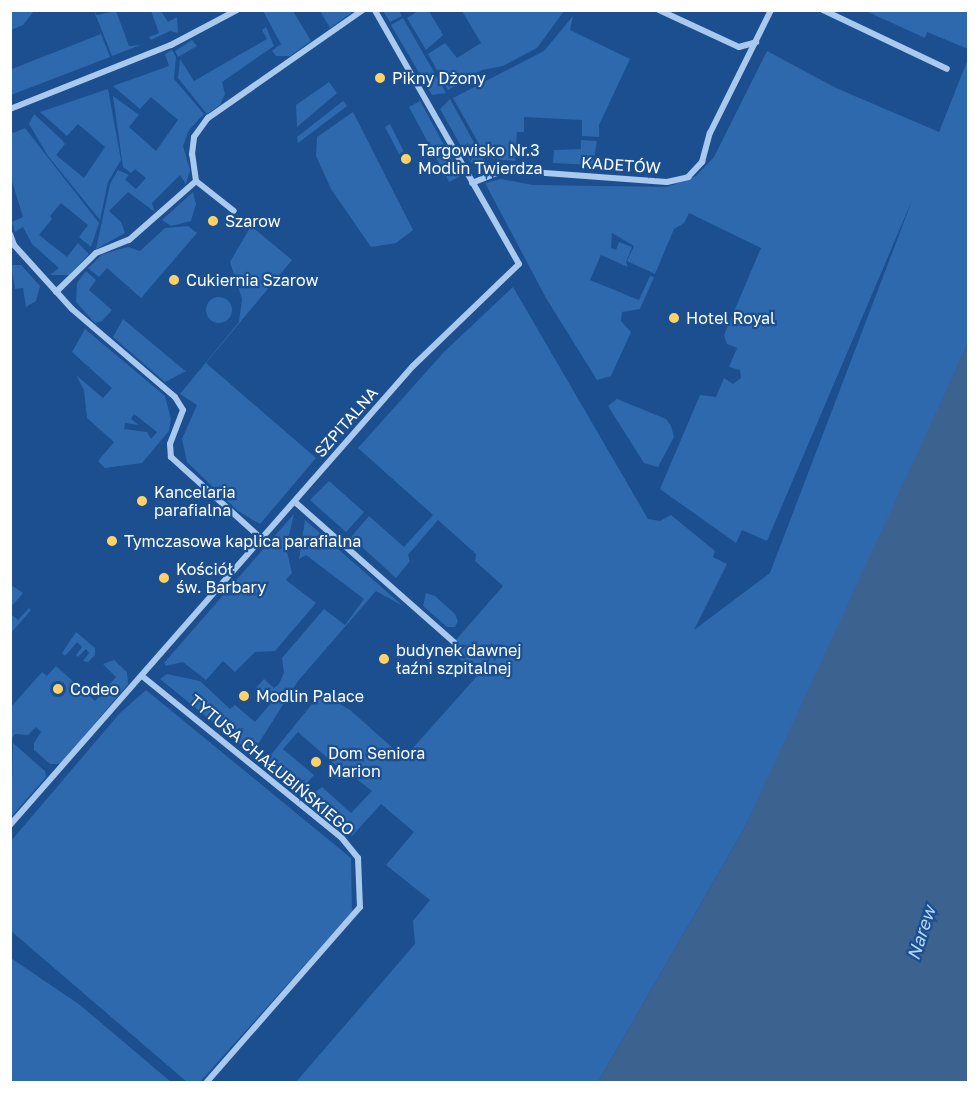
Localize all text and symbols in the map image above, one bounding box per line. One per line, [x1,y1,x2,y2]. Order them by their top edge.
place label: Pikny Dżony [392,68,486,88]
marker: Pikny Dżony [373,71,387,85]
place label: Targowisko Nr.3 Modlin Twierdza [418,140,543,178]
marker: Targowisko Nr.3 Modlin Twierdza [399,152,413,166]
street label: KADETÓW [581,153,661,177]
place label: Szarow [225,211,281,231]
marker: Szarow [206,214,220,228]
place label: Cukiernia Szarow [186,270,318,290]
marker: Cukiernia Szarow [167,273,181,287]
place label: Hotel Royal [686,308,775,328]
marker: Hotel Royal [667,311,681,325]
street label: SZPITALNA [310,383,382,461]
place label: Kancelaria parafialna [154,482,235,520]
marker: Kancelaria parafialna [135,494,149,508]
place label: Tymczasowa kaplica parafialna [124,531,361,551]
marker: Tymczasowa kaplica parafialna [105,534,119,548]
place label: Kościół św. Barbary [176,559,266,597]
marker: Kościół św. Barbary [157,571,171,585]
place label: budynek dawnej łaźni szpitalnej [396,640,522,678]
marker: budynek dawnej łaźni szpitalnej [377,652,391,666]
place label: Codeo [70,679,119,699]
marker: Codeo [51,682,65,696]
place label: Modlin Palace [256,686,364,706]
marker: Modlin Palace [237,689,251,703]
street label: TYTUSA CHAŁUBIŃSKIEGO [186,690,358,840]
place label: Dom Seniora Marion [328,743,425,781]
marker: Dom Seniora Marion [309,755,323,769]
water label: Narew [902,903,940,963]

